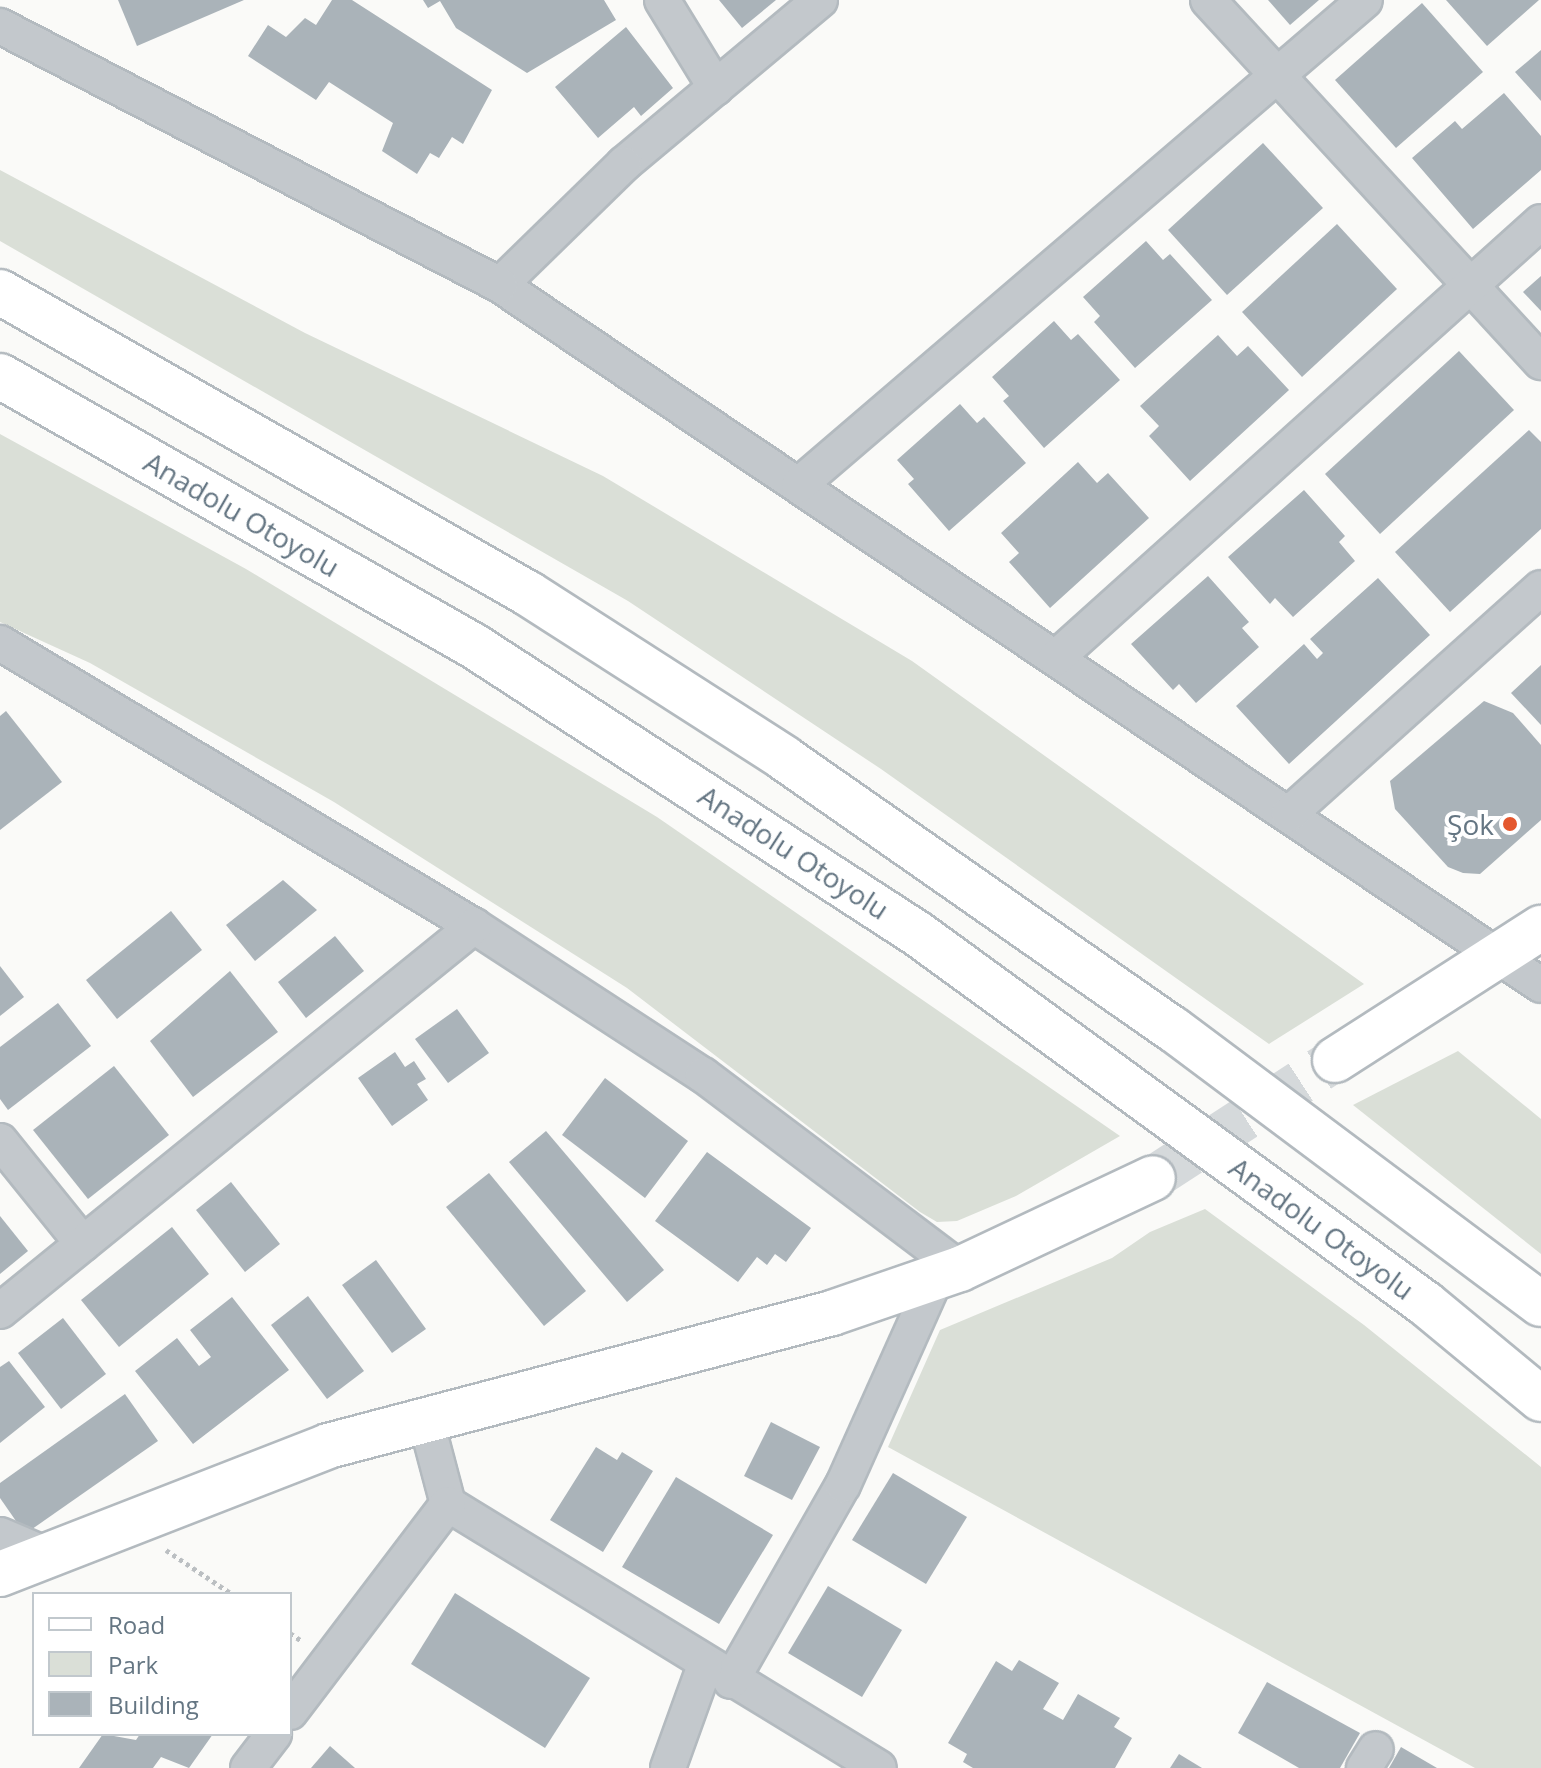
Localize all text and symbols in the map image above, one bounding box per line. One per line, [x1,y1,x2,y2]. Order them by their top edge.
street label: Anadolu Otoyolu [138,445,346,583]
street label: Anadolu Otoyolu [693,778,895,926]
place label: Şok [1447,807,1494,841]
marker: Şok [1501,815,1519,833]
street label: Anadolu Otoyolu [1223,1150,1421,1306]
legend [32,1592,292,1736]
text: Road [108,1608,165,1641]
text: Park [108,1648,158,1681]
text: Building [108,1688,199,1721]

